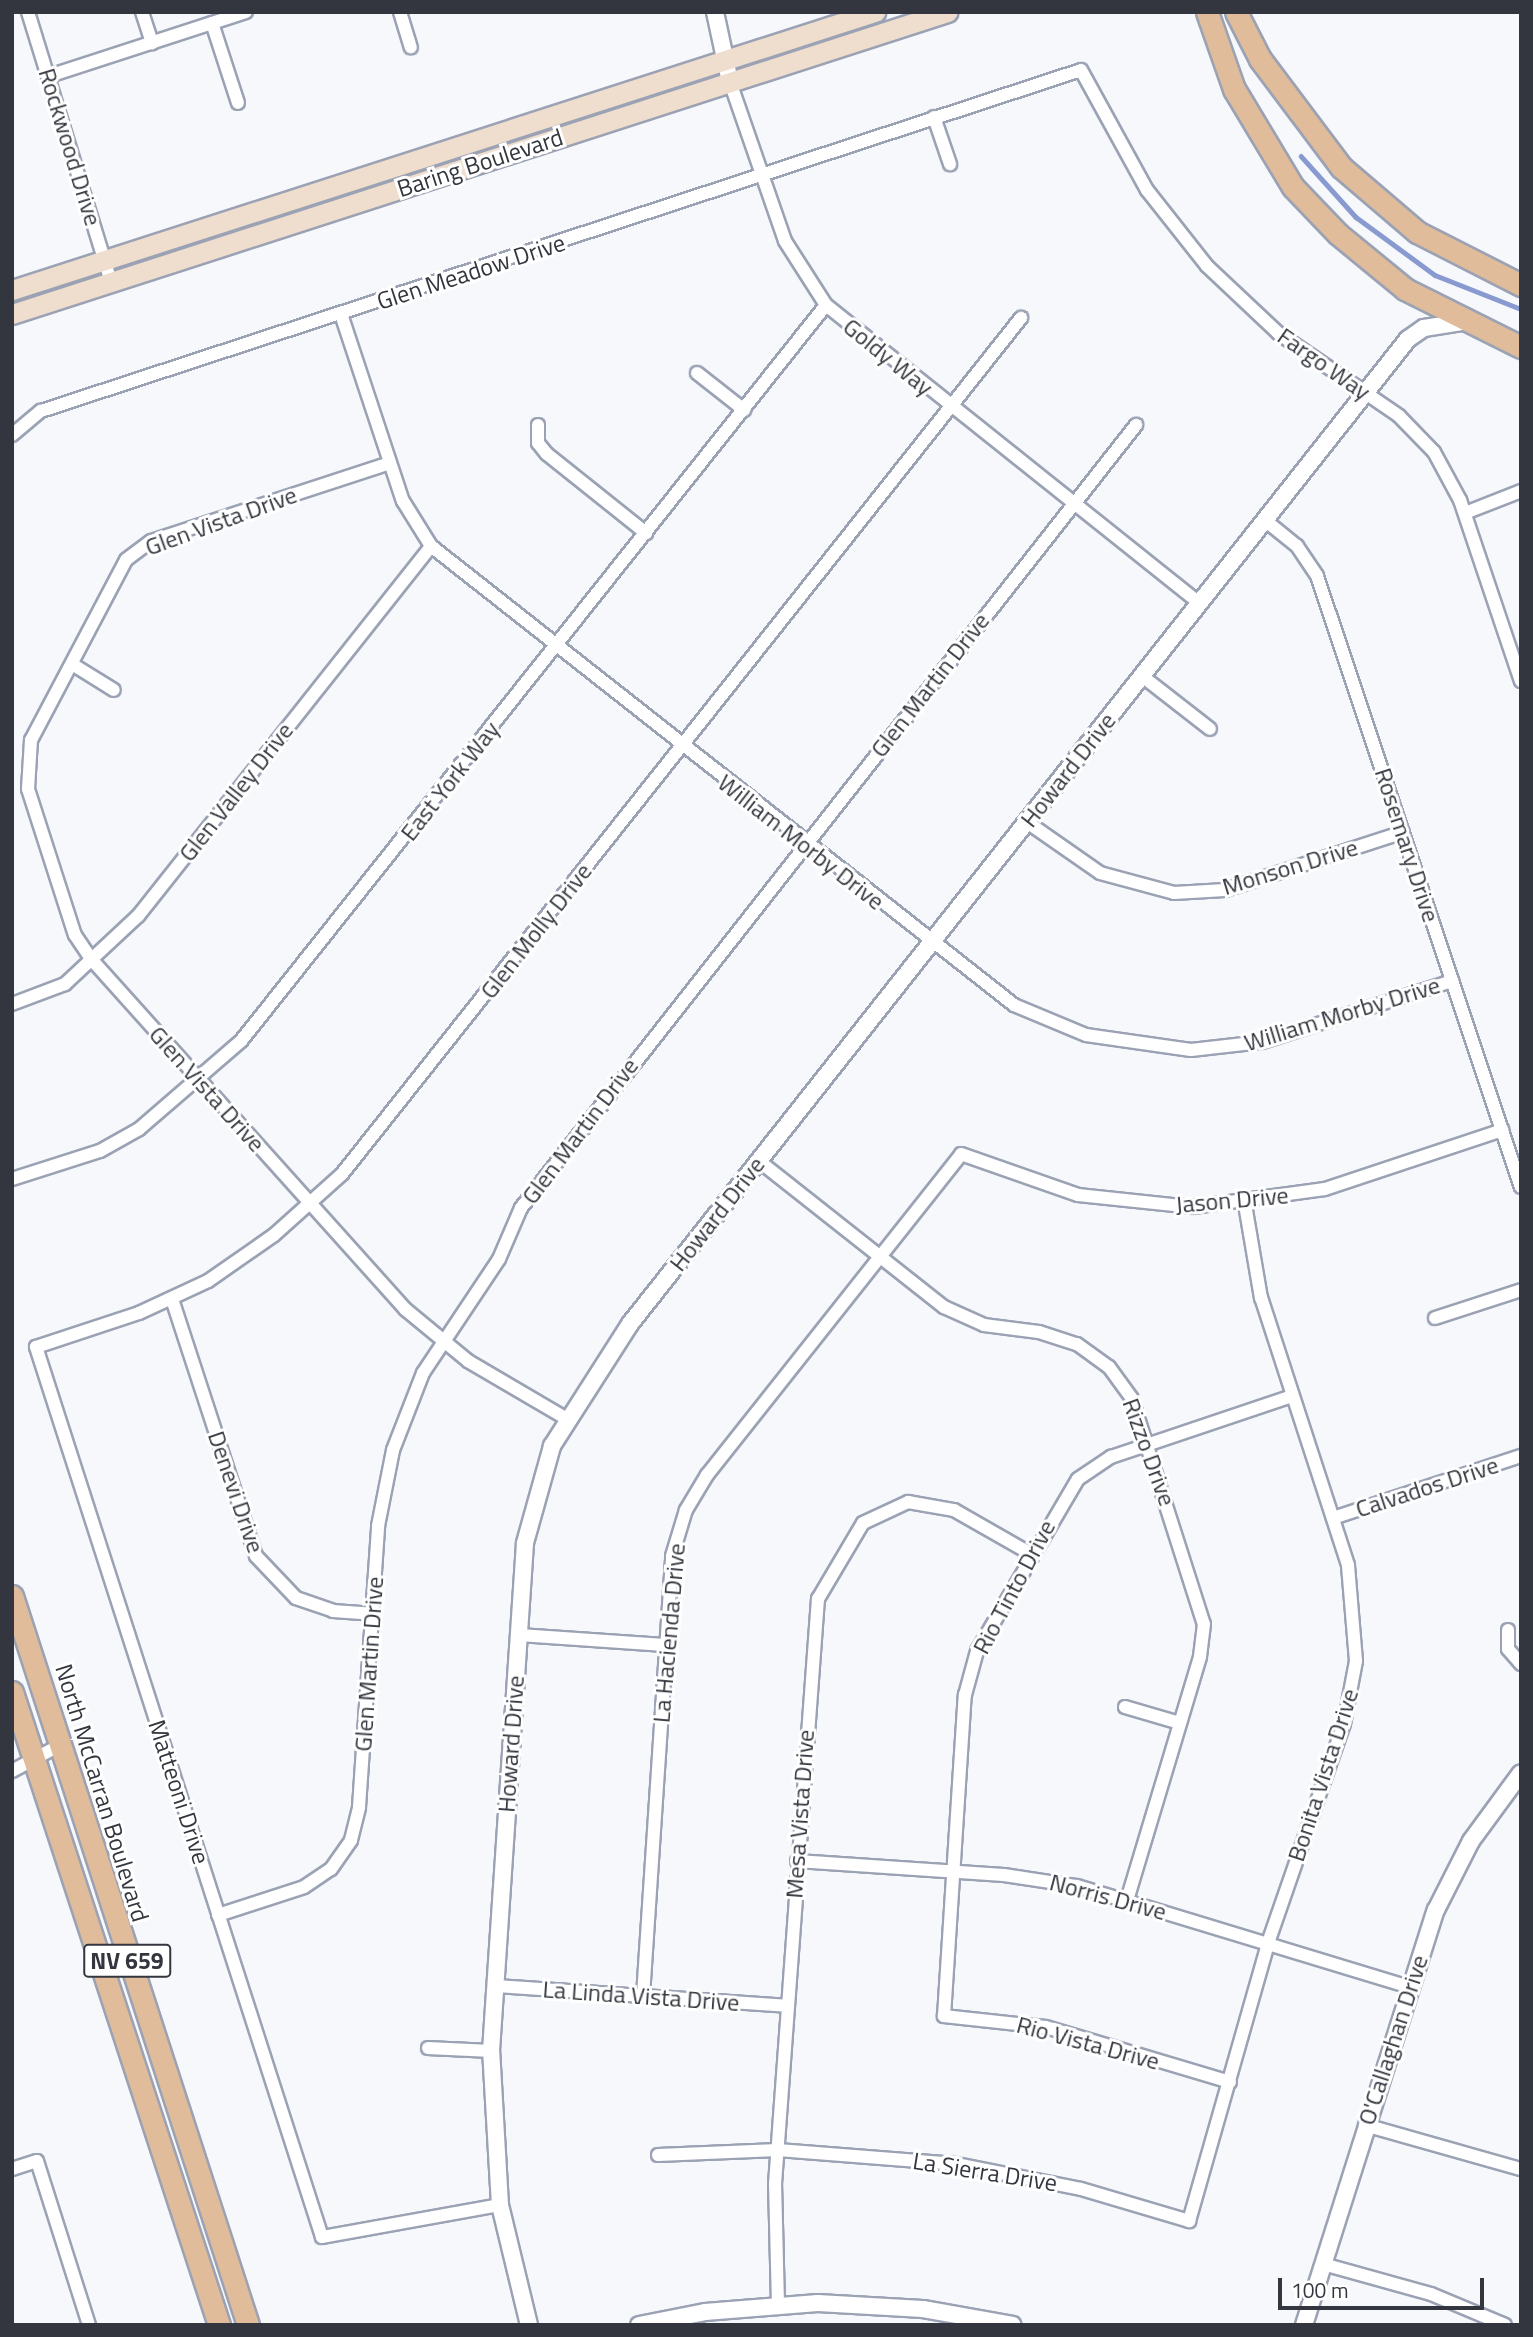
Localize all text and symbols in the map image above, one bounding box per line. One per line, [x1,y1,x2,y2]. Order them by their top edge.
street label: Rockwood Drive [32,65,108,229]
street label: Baring Boulevard [393,123,567,203]
street label: Glen Meadow Drive [373,228,569,316]
street label: Goldy Way [837,312,939,402]
street label: Fargo Way [1272,322,1376,406]
street label: Glen Vista Drive [141,480,301,562]
street label: Glen Martin Drive [865,607,995,763]
street label: Howard Drive [1014,707,1122,833]
street label: East York Way [394,716,506,846]
street label: Glen Valley Drive [173,717,299,867]
street label: Rosemary Drive [1369,764,1445,926]
street label: William Morby Drive [712,768,890,916]
street label: Monson Drive [1219,833,1361,901]
street label: Glen Molly Drive [474,858,598,1004]
street label: William Morby Drive [1241,971,1443,1057]
street label: Glen Vista Drive [143,1020,271,1158]
street label: Glen Martin Drive [516,1052,644,1210]
street label: Howard Drive [663,1151,771,1277]
street label: Jason Drive [1174,1181,1290,1219]
street label: Rizzo Drive [1116,1394,1182,1510]
street label: Denevi Drive [202,1427,270,1557]
street label: Calvados Drive [1352,1450,1502,1524]
street label: Rio Tinto Drive [967,1515,1061,1659]
street label: La Hacienda Drive [647,1542,691,1724]
street label: Glen Martin Drive [349,1575,389,1753]
street label: North McCarran Boulevard [49,1661,155,1925]
street label: Howard Drive [492,1675,530,1813]
street label: Bonita Vista Drive [1282,1685,1364,1865]
street label: Matteoni Drive [142,1716,216,1868]
street label: Mesa Vista Drive [780,1729,820,1899]
street label: Norris Drive [1047,1868,1169,1926]
road number: NV 659 [82,1942,172,1980]
street label: O'Callaghan Drive [1352,1951,1434,2129]
street label: La Linda Vista Drive [542,1975,740,2017]
street label: Rio Vista Drive [1013,2010,1163,2076]
street label: La Sierra Drive [911,2146,1059,2198]
scale bar [1281,2264,1488,2308]
text: 100 m [1291,2274,1348,2306]

